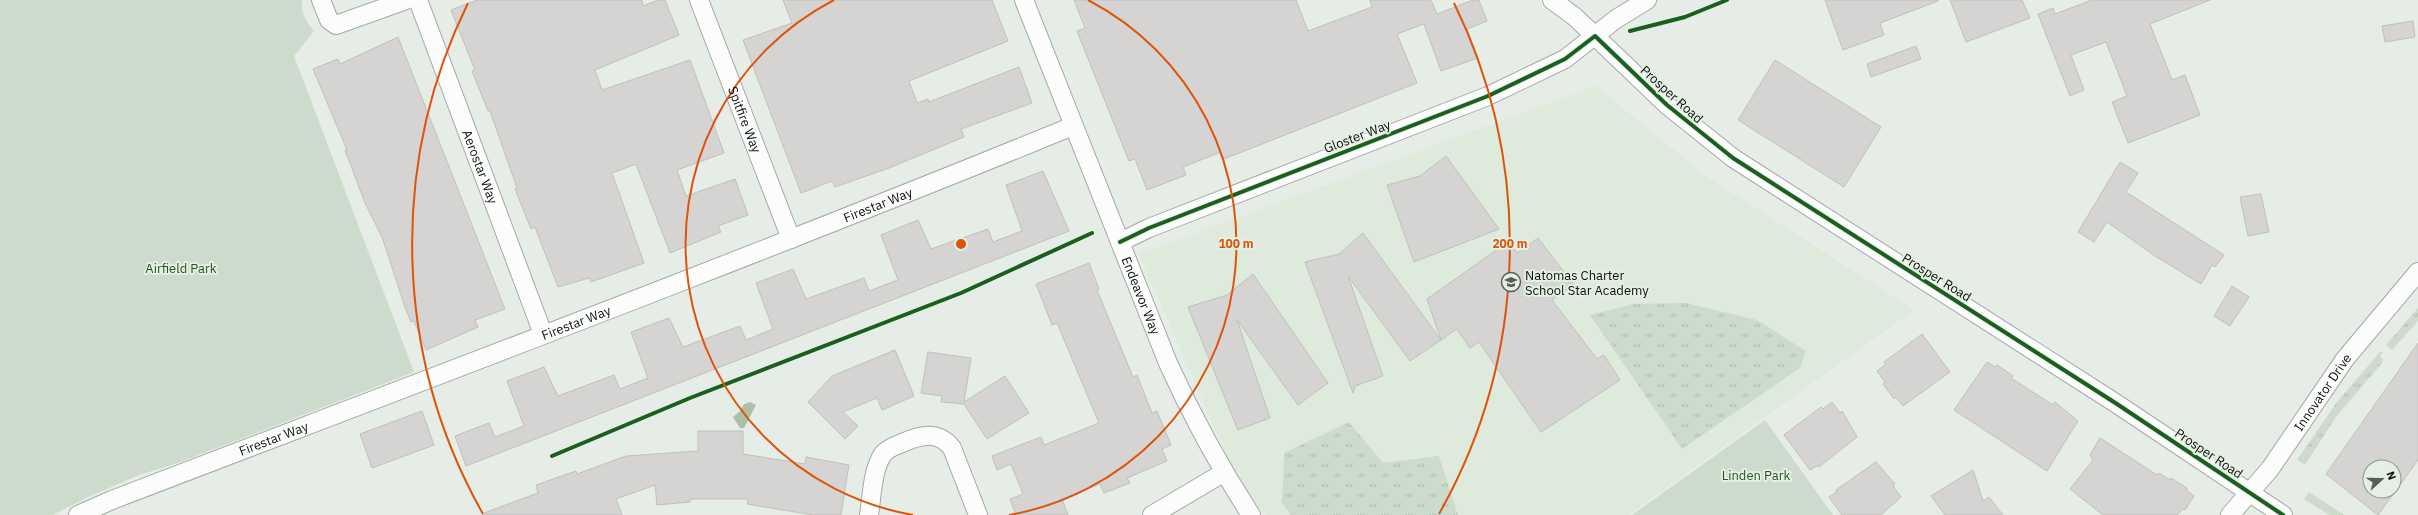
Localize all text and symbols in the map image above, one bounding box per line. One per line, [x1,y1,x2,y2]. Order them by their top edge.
street label: Prosper Road [1637,62,1707,127]
street label: Spitfire Way [724,84,765,156]
street label: Gloster Way [1321,116,1394,157]
street label: Aerostar Way [458,127,502,207]
street label: Firestar Way [841,183,915,226]
text: 100 m [1218,236,1254,251]
text: 200 m [1492,236,1528,251]
centre of rings [954,237,968,251]
street label: Prosper Road [1899,249,1975,305]
street label: Endeavor Way [1118,254,1164,338]
park label: Airfield Park [145,260,217,277]
place label: Natomas Charter School Star Academy [1525,267,1649,299]
school or university icon: Natomas Charter School Star Academy [1500,271,1522,293]
street label: Firestar Way [539,302,614,344]
street label: Innovator Drive [2290,350,2355,434]
street label: Firestar Way [237,418,311,460]
street label: Prosper Road [2171,424,2246,482]
north arrow [2362,459,2402,499]
park label: Linden Park [1722,467,1790,484]
text: N [2383,469,2399,482]

